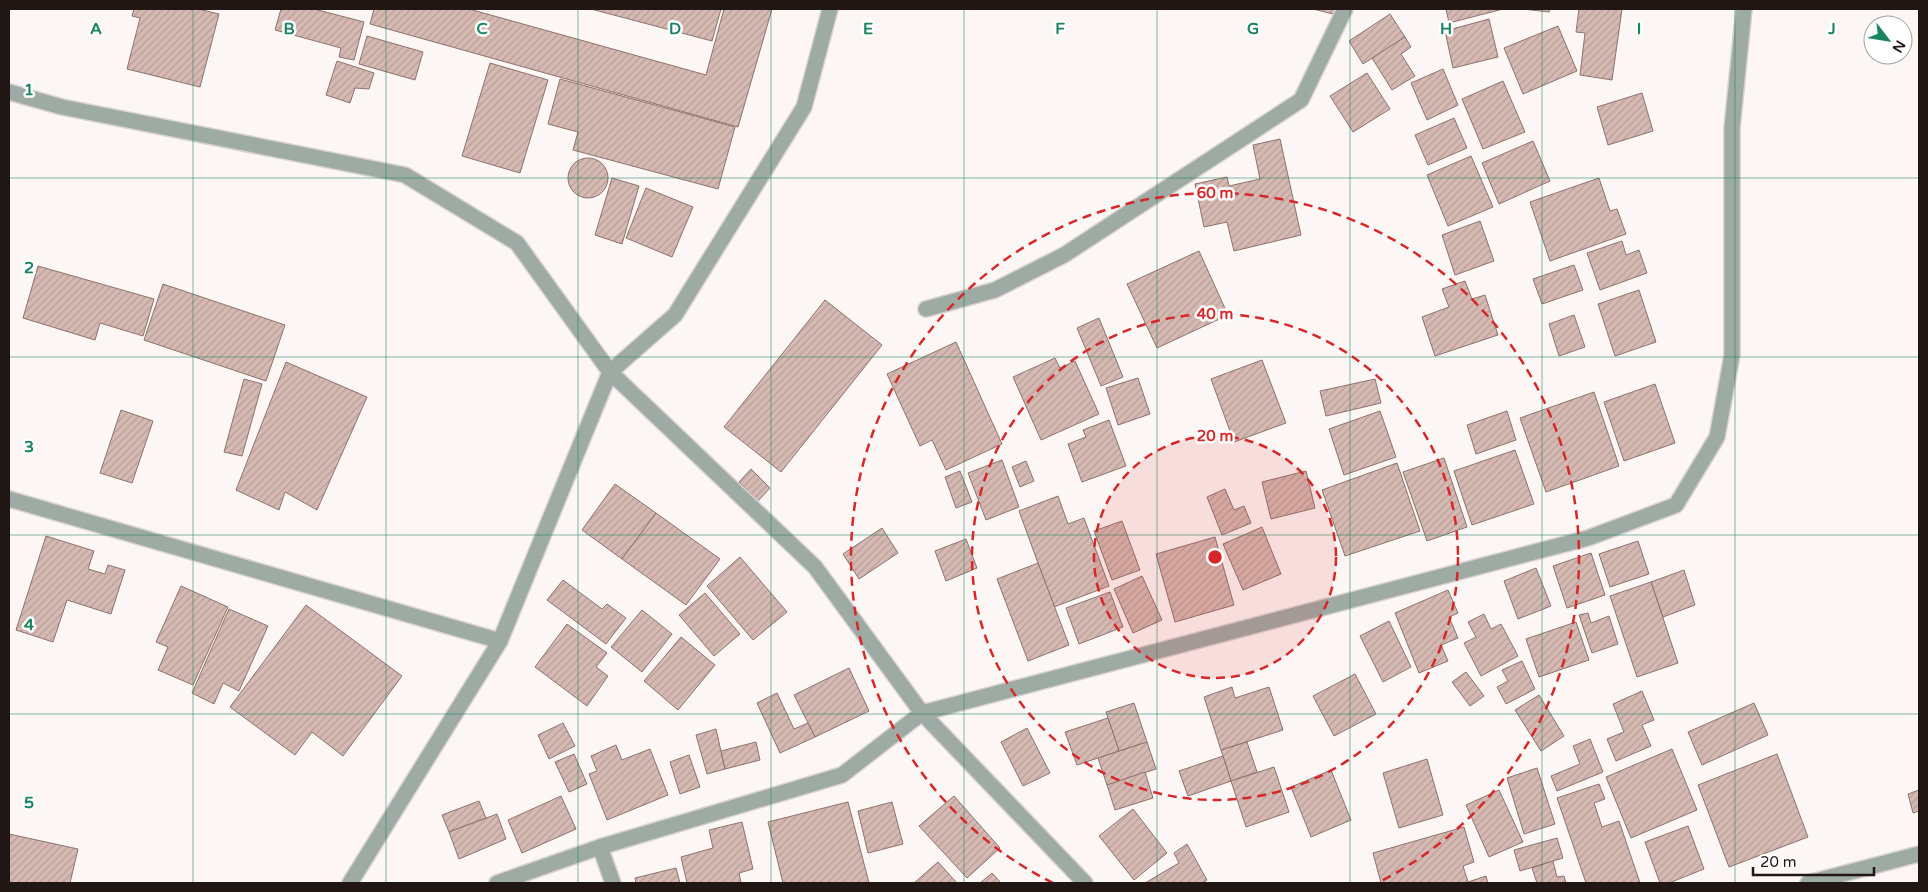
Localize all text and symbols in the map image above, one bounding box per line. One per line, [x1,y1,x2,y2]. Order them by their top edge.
north arrow [1863,15,1913,65]
text: A [90,19,102,39]
text: B [283,19,295,39]
text: C [476,19,488,39]
text: D [669,19,681,39]
text: E [863,19,873,39]
text: F [1055,19,1065,39]
text: G [1247,19,1259,39]
text: H [1440,19,1452,39]
text: I [1637,19,1641,39]
text: J [1827,19,1836,39]
text: N [1889,37,1909,56]
text: 1 [24,80,34,100]
text: 60 m [1197,184,1233,202]
text: 2 [24,258,34,278]
text: 40 m [1197,305,1233,323]
text: 20 m [1197,427,1233,445]
text: 3 [24,437,34,457]
centre of rings [1206,548,1224,566]
text: 4 [24,615,34,635]
text: 5 [24,793,34,813]
scale bar [1753,844,1874,876]
text: 20 m [1760,853,1797,871]

